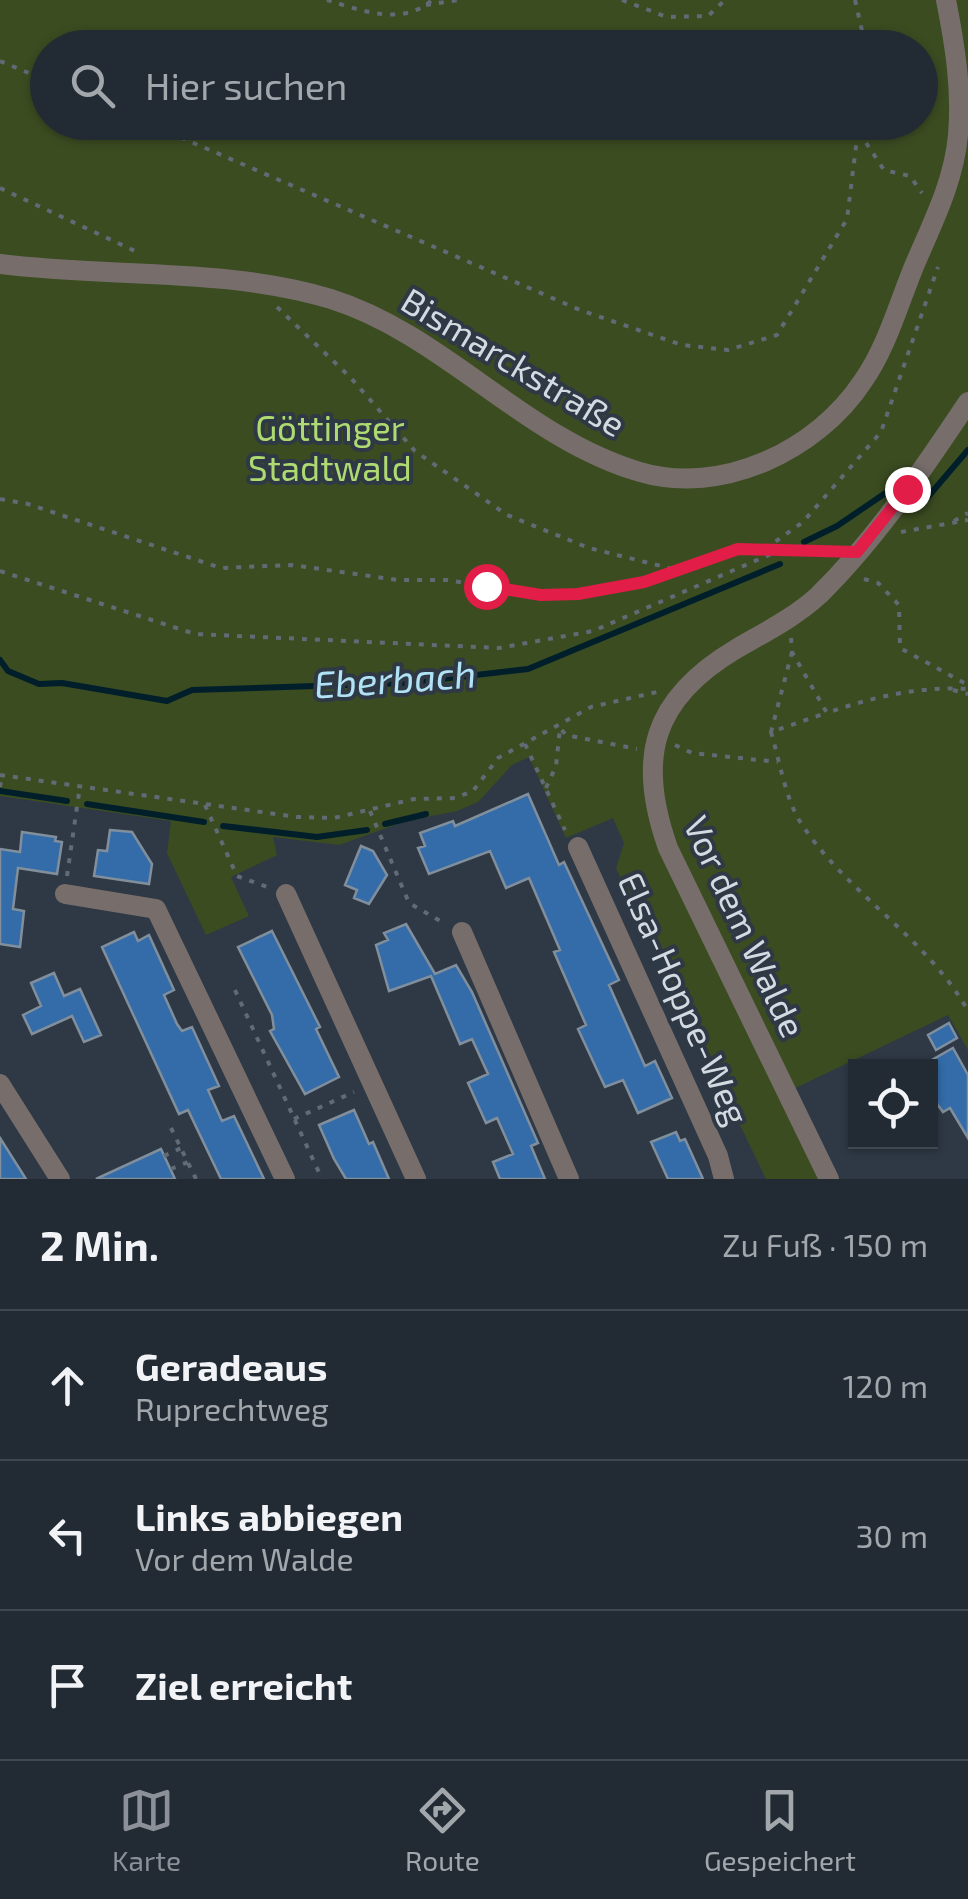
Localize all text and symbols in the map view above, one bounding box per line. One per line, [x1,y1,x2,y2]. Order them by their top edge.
search box [30,30,938,140]
icon: search [65,58,120,113]
text: Hier suchen [145,62,347,108]
street label: Bismarckstraße [395,278,633,445]
park label: Göttinger Stadtwald [248,406,412,488]
route end [885,467,931,513]
route start [464,564,510,610]
water label: Eberbach [312,649,477,707]
street label: Vor dem Walde [676,809,815,1043]
street label: Elsa-Hoppe-Weg [610,866,759,1131]
map controls [848,1059,938,1149]
button: locate [848,1059,938,1149]
text: 2 Min. [40,1219,159,1269]
text: Zu Fuß · 150 m [722,1225,928,1263]
text: Geradeaus [135,1343,327,1389]
icon: ahead [40,1358,95,1413]
text: 120 m [843,1366,928,1404]
text: Ruprechtweg [135,1389,329,1427]
text: Links abbiegen [135,1493,403,1539]
icon: left [40,1508,95,1563]
text: 30 m [856,1516,928,1554]
text: Vor dem Walde [135,1539,354,1577]
icon: arrive [40,1658,95,1713]
text: Ziel erreicht [135,1662,352,1708]
tab: Karte [112,1783,181,1877]
tab: Route [405,1783,480,1877]
tab: Gespeichert [704,1783,856,1877]

